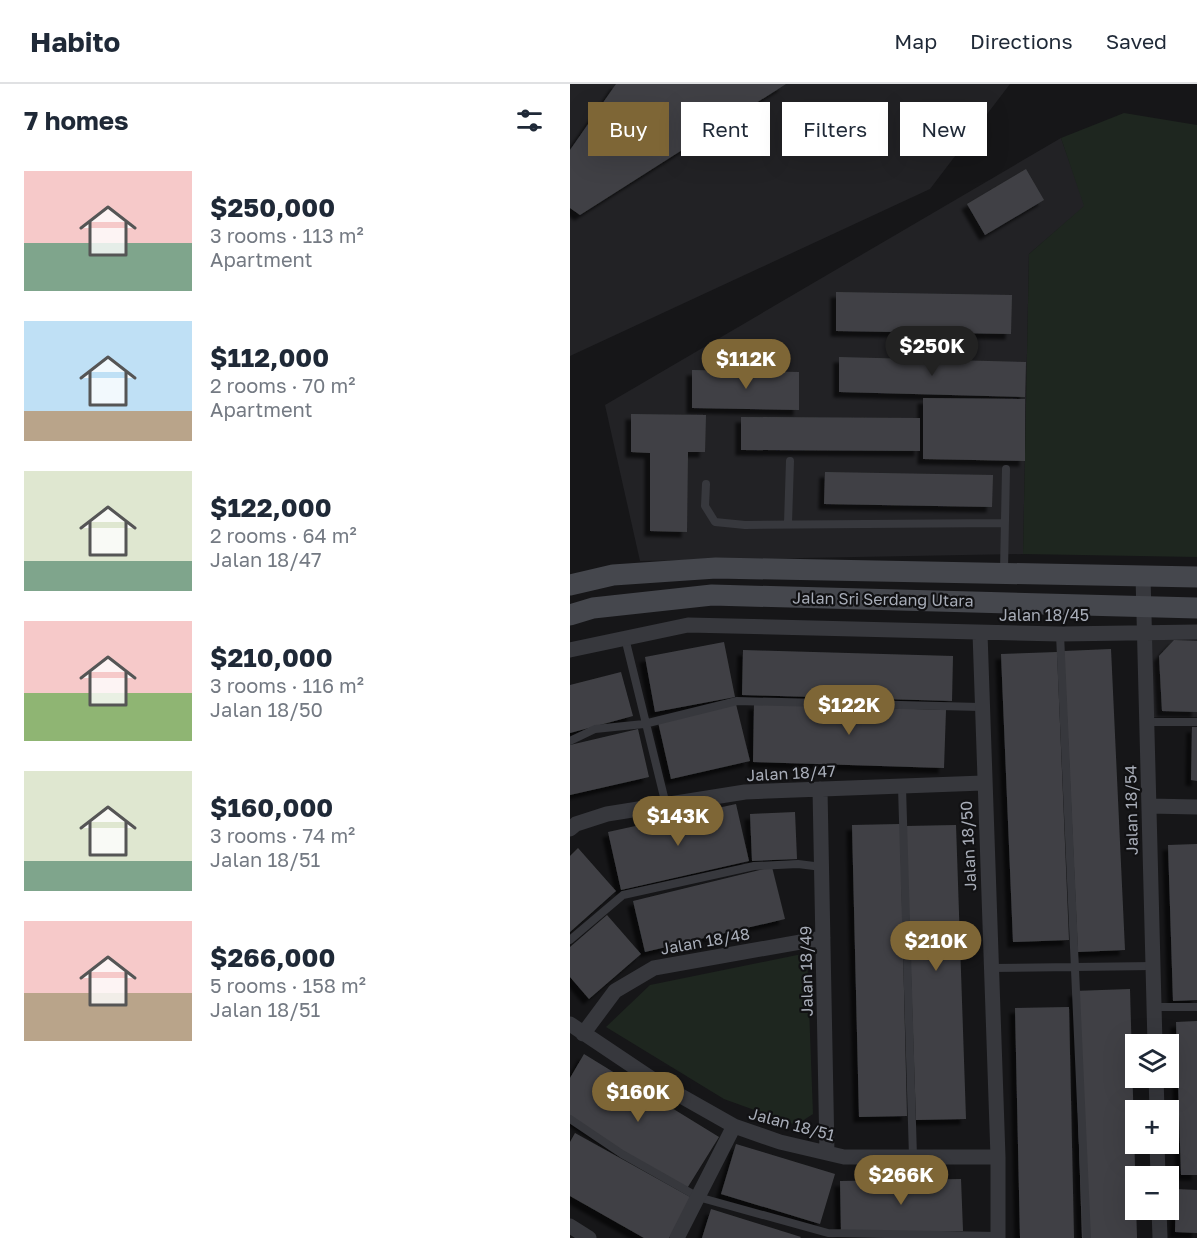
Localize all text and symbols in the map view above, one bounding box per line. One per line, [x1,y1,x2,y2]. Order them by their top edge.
text: Habito [30,25,120,58]
text: Map [894,28,937,54]
text: Directions [970,28,1073,54]
text: Saved [1106,28,1167,54]
chip: Buy [588,102,669,156]
chip: Rent [681,102,770,156]
chip: Filters [782,102,888,156]
chip: New [900,102,987,156]
icon: filters [513,104,546,137]
text: 7 homes [24,105,129,136]
text: $250,000 [210,192,335,223]
icon: home [72,195,144,267]
text: 3 rooms · 113 m² [210,223,364,247]
text: Apartment [210,247,313,271]
pin: $250K [890,326,974,377]
text: $250K [899,333,965,357]
pin: $112K [704,339,788,390]
text: $112,000 [210,342,329,373]
icon: home [72,345,144,417]
text: $112K [716,346,776,370]
text: 2 rooms · 70 m² [210,373,355,397]
text: Apartment [210,397,313,421]
text: $122,000 [210,492,332,523]
icon: home [72,495,144,567]
text: 2 rooms · 64 m² [210,523,357,547]
text: Jalan 18/47 [210,547,322,571]
street label: Jalan Sri Serdang Utara [792,587,974,611]
street label: Jalan 18/45 [999,605,1089,625]
text: $210,000 [210,642,333,673]
icon: home [72,645,144,717]
text: 3 rooms · 116 m² [210,673,364,697]
pin: $122K [807,685,891,736]
text: $122K [818,692,880,716]
text: Jalan 18/50 [210,697,323,721]
street label: Jalan 18/47 [746,761,836,785]
street label: Jalan 18/54 [1120,765,1142,855]
text: $160,000 [210,792,333,823]
icon: home [72,795,144,867]
pin: $143K [636,796,720,847]
street label: Jalan 18/50 [956,800,980,892]
text: $143K [647,803,709,827]
text: 3 rooms · 74 m² [210,823,355,847]
text: Jalan 18/51 [210,847,320,871]
pin: $210K [894,921,978,972]
street label: Jalan 18/48 [659,923,751,959]
street label: Jalan 18/49 [795,926,817,1016]
text: $210K [904,928,968,952]
text: $266,000 [210,942,335,973]
icon: home [72,945,144,1017]
text: 5 rooms · 158 m² [210,973,366,997]
text: Jalan 18/51 [210,997,320,1021]
map controls [1125,1034,1179,1220]
button: layers [1125,1034,1179,1088]
pin: $160K [596,1072,680,1123]
text: $160K [606,1079,670,1103]
button: + [1125,1100,1179,1154]
street label: Jalan 18/51 [747,1103,837,1145]
pin: $266K [859,1155,943,1206]
text: $266K [868,1162,934,1186]
button: − [1125,1166,1179,1220]

